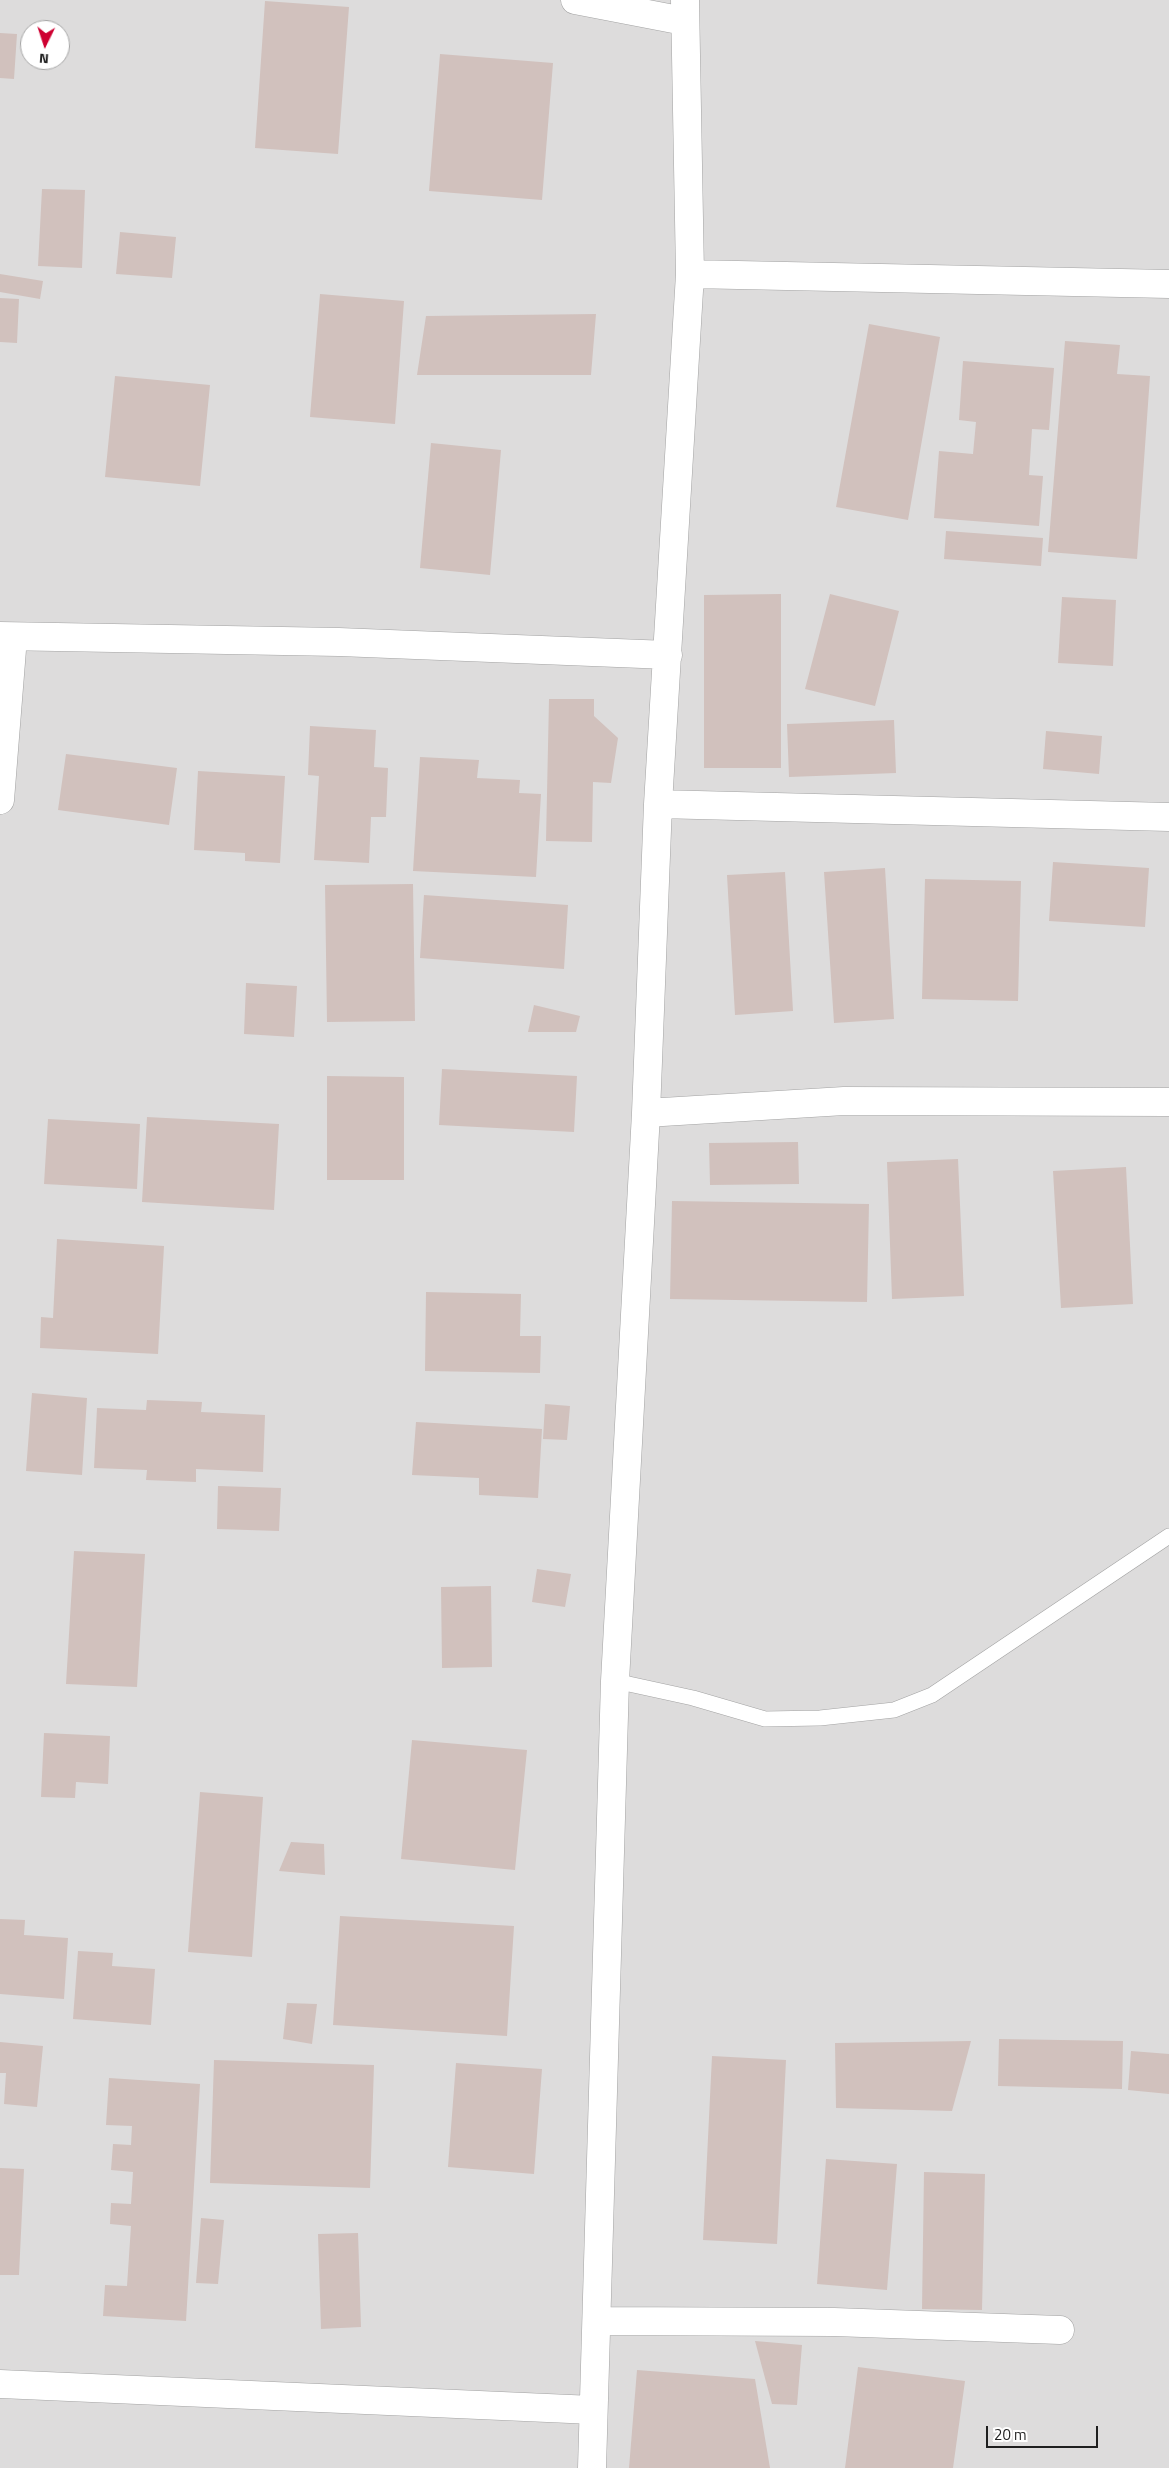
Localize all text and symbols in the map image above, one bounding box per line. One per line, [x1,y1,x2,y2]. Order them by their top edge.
north arrow [20,20,70,70]
text: N [38,49,50,70]
scale bar [989,2416,1102,2448]
text: 20 m [994,2423,1027,2446]

